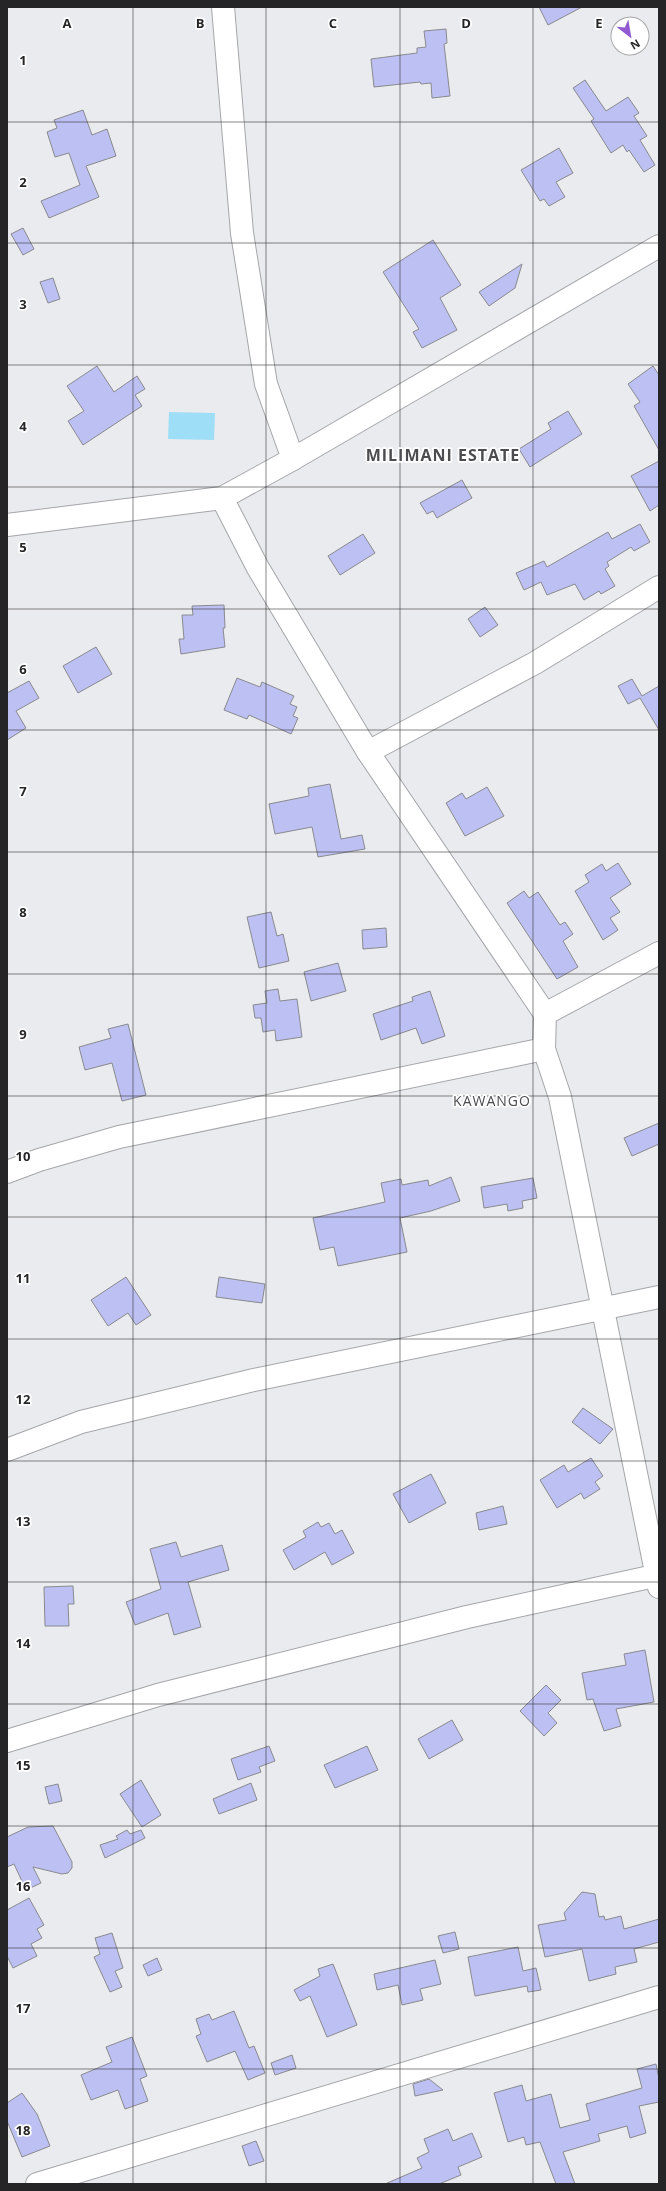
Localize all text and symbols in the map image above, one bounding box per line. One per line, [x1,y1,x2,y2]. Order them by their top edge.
text: A [63,14,72,32]
text: B [196,14,205,32]
text: C [329,14,337,32]
text: D [461,14,471,32]
text: E [595,14,603,32]
north arrow [610,16,650,56]
text: N [628,36,643,54]
text: 1 [19,51,27,69]
text: 2 [19,173,27,191]
text: 3 [19,295,27,313]
text: 4 [19,417,27,435]
district label: MILIMANI ESTATE [366,444,520,466]
text: 5 [19,538,27,556]
text: 6 [19,660,27,678]
text: 7 [19,782,27,800]
text: 8 [19,903,27,921]
text: 9 [19,1025,27,1043]
district label: KAWANGO [453,1091,531,1110]
text: 10 [16,1147,30,1165]
text: 11 [16,1269,30,1287]
text: 12 [16,1390,31,1408]
text: 13 [16,1512,30,1530]
text: 14 [16,1634,31,1652]
text: 15 [16,1756,30,1774]
text: 16 [16,1877,31,1895]
text: 17 [16,1999,31,2017]
text: 18 [16,2121,30,2139]

